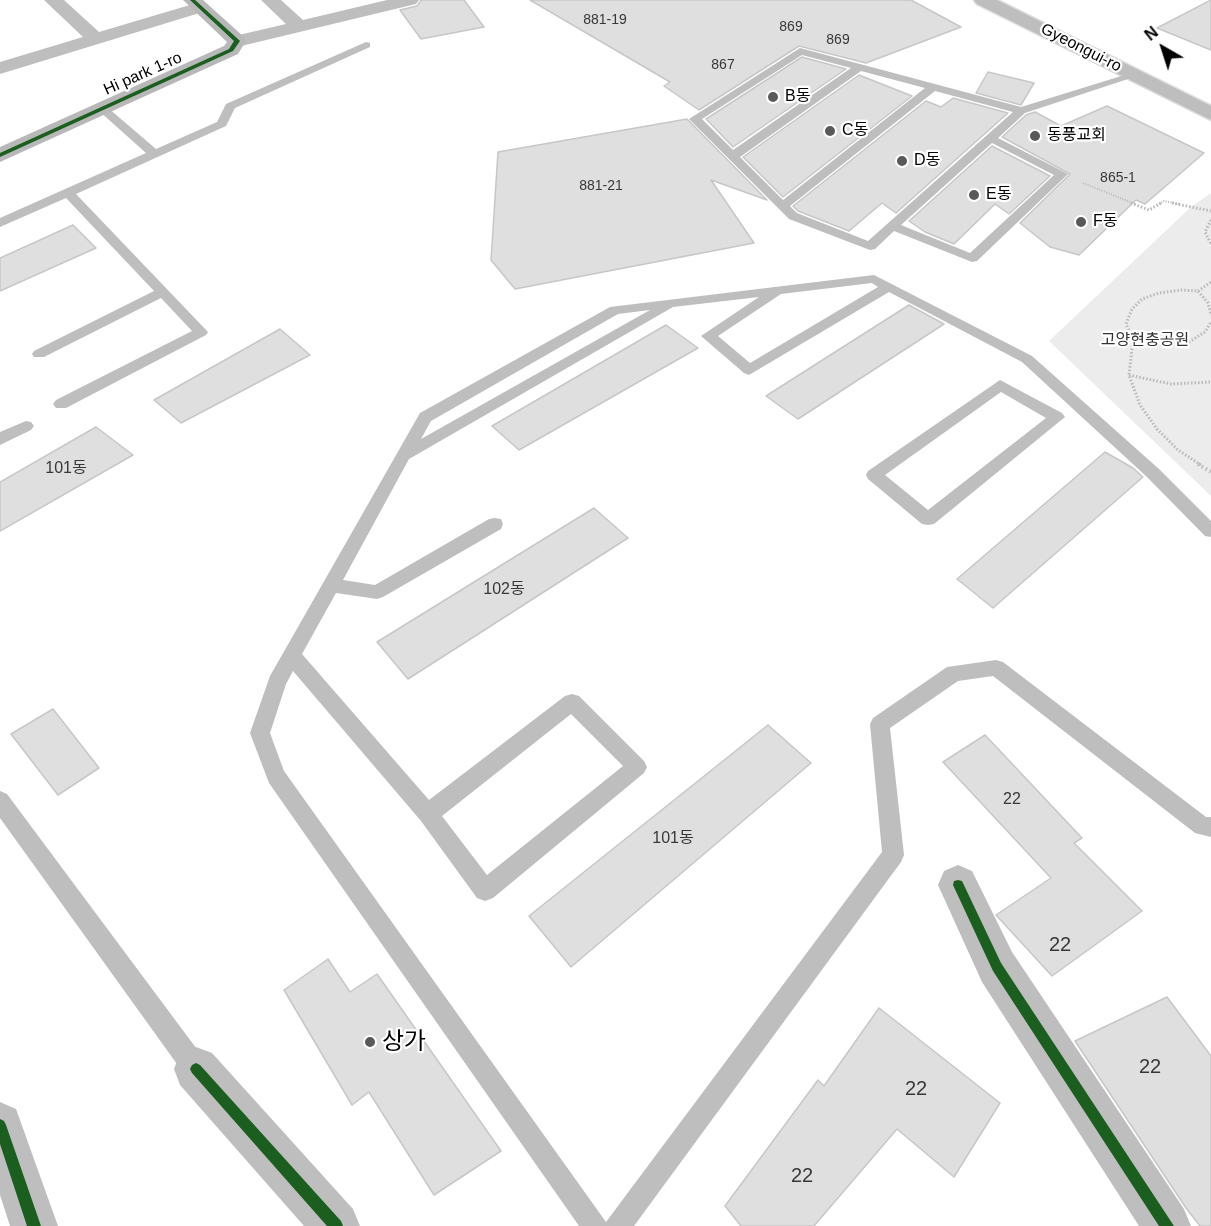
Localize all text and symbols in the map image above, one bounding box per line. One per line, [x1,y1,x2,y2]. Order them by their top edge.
house number: 881-19 [583,12,627,28]
north arrow [1133,18,1193,78]
house number: 869 [779,19,803,35]
street label: Gyeongui-ro [1037,19,1125,77]
text: N [1142,23,1161,44]
house number: 869 [826,32,850,48]
street label: Hi park 1-ro [101,48,185,100]
house number: 867 [711,57,735,73]
place label: B동 [785,87,810,107]
marker: B동 [766,90,780,104]
place label: C동 [842,121,868,141]
marker: C동 [823,124,837,138]
place label: 동풍교회 [1047,126,1106,146]
marker: 동풍교회 [1028,129,1042,143]
place label: D동 [914,151,940,171]
marker: D동 [895,154,909,168]
house number: 865-1 [1100,170,1136,186]
house number: 881-21 [579,178,623,194]
place label: E동 [986,185,1011,205]
marker: E동 [967,188,981,202]
place label: F동 [1093,212,1117,232]
marker: F동 [1074,215,1088,229]
park label: 고양현충공원 [1101,331,1189,351]
house number: 101동 [45,459,87,479]
house number: 102동 [483,580,525,600]
house number: 22 [1003,790,1021,810]
house number: 101동 [652,829,694,849]
house number: 22 [1049,933,1071,957]
place label: 상가 [382,1028,426,1056]
marker: 상가 [363,1035,377,1049]
house number: 22 [1139,1055,1161,1079]
house number: 22 [905,1077,927,1101]
house number: 22 [791,1164,813,1188]

